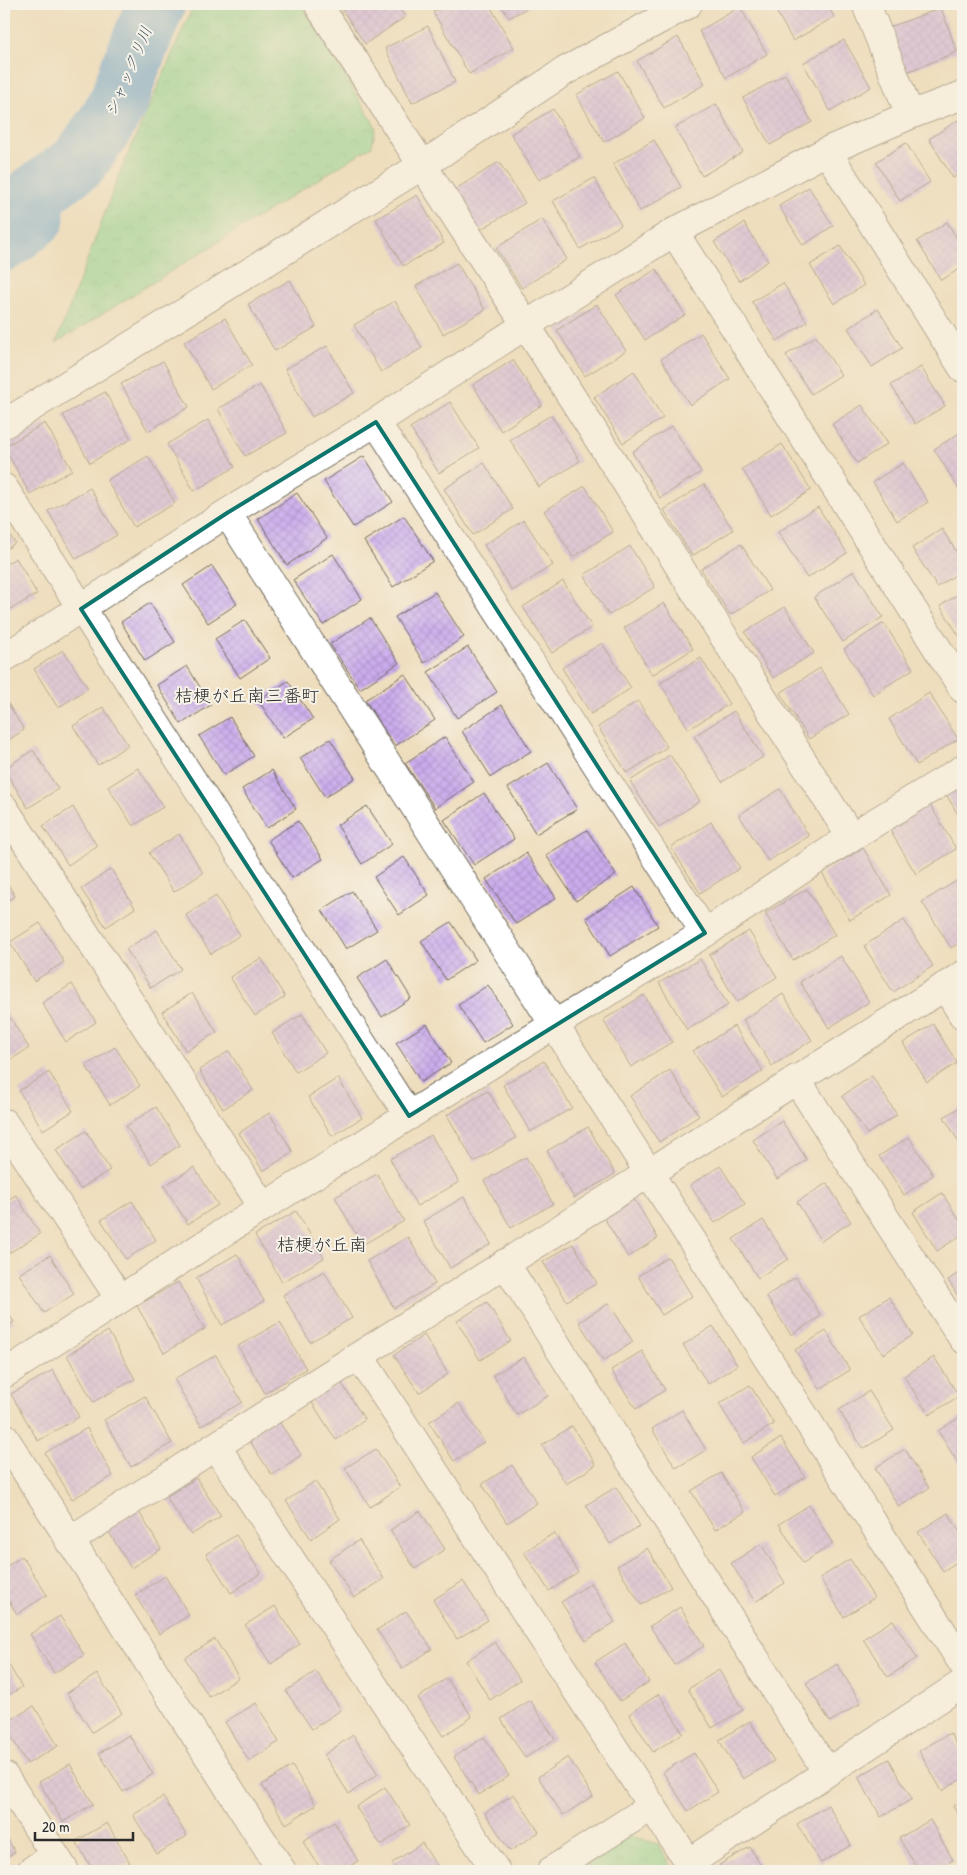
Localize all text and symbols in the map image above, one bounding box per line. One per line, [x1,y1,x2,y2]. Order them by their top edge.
water label: シャックリ川 [99,23,157,119]
district label: 桔梗が丘南三番町 [175,683,319,708]
district label: 桔梗が丘南 [277,1232,367,1257]
scale bar [35,1810,132,1842]
text: 20 m [42,1816,69,1837]

